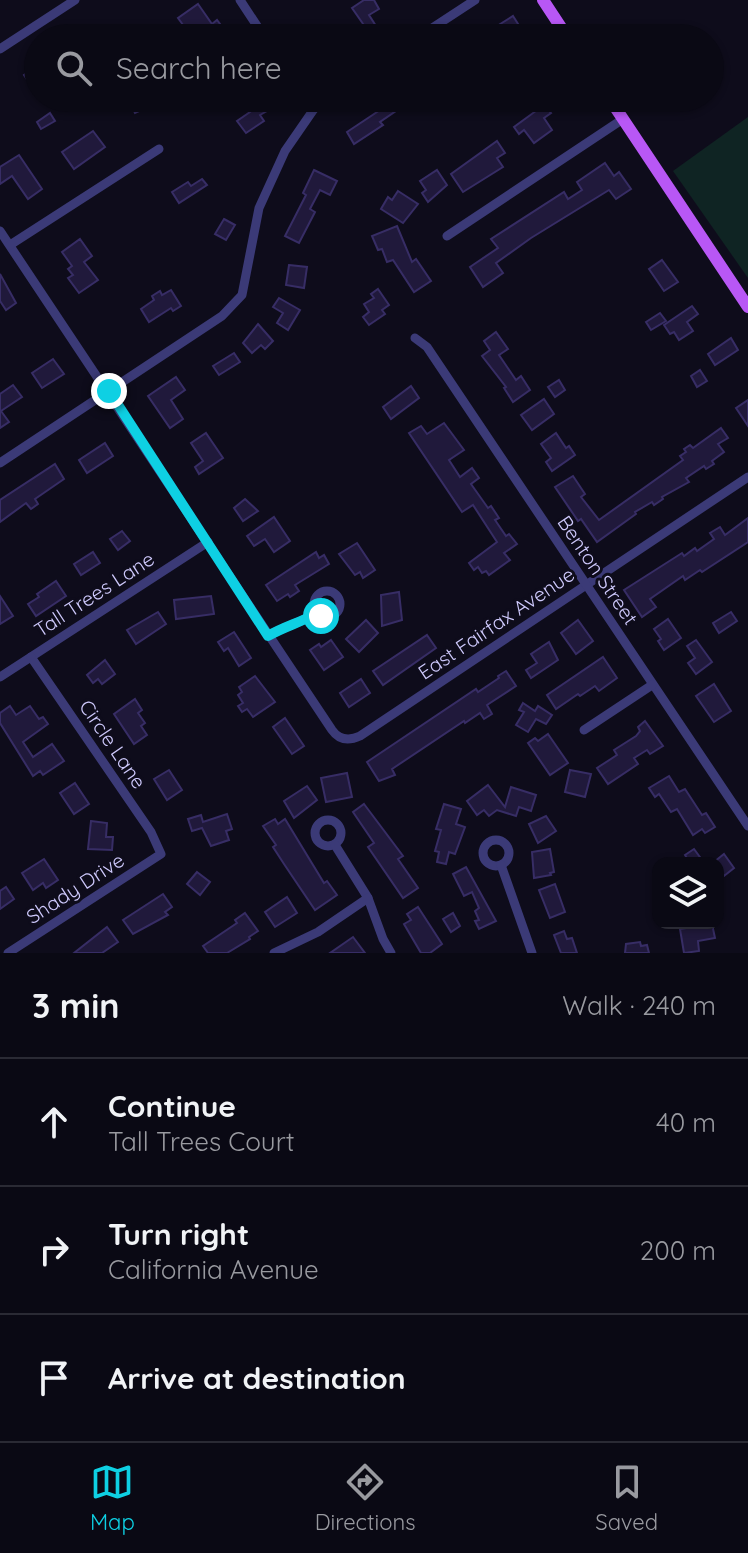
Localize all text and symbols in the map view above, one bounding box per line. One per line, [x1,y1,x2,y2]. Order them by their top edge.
search box [24,24,724,112]
icon: search [52,46,96,90]
text: Search here [116,49,282,87]
route end [91,373,127,409]
street label: Benton Street [552,511,644,630]
street label: Tall Trees Lane [29,546,159,642]
street label: East Fairfax Avenue [413,561,579,685]
route start [303,598,339,634]
street label: Circle Lane [74,695,152,793]
street label: Shady Drive [21,847,129,929]
map controls [652,857,724,929]
button: layers [652,857,724,929]
text: 3 min [32,984,119,1027]
text: Walk · 240 m [562,989,716,1022]
text: Continue [108,1087,236,1125]
icon: ahead [32,1100,76,1144]
text: 40 m [656,1106,716,1139]
text: Tall Trees Court [108,1125,294,1158]
text: Turn right [108,1215,249,1253]
icon: right [32,1228,76,1272]
text: 200 m [640,1234,716,1267]
text: California Avenue [108,1253,319,1286]
icon: arrive [32,1356,76,1400]
text: Arrive at destination [108,1359,406,1397]
tab: Map [90,1460,135,1536]
tab: Directions [315,1460,415,1536]
tab: Saved [595,1460,658,1536]

